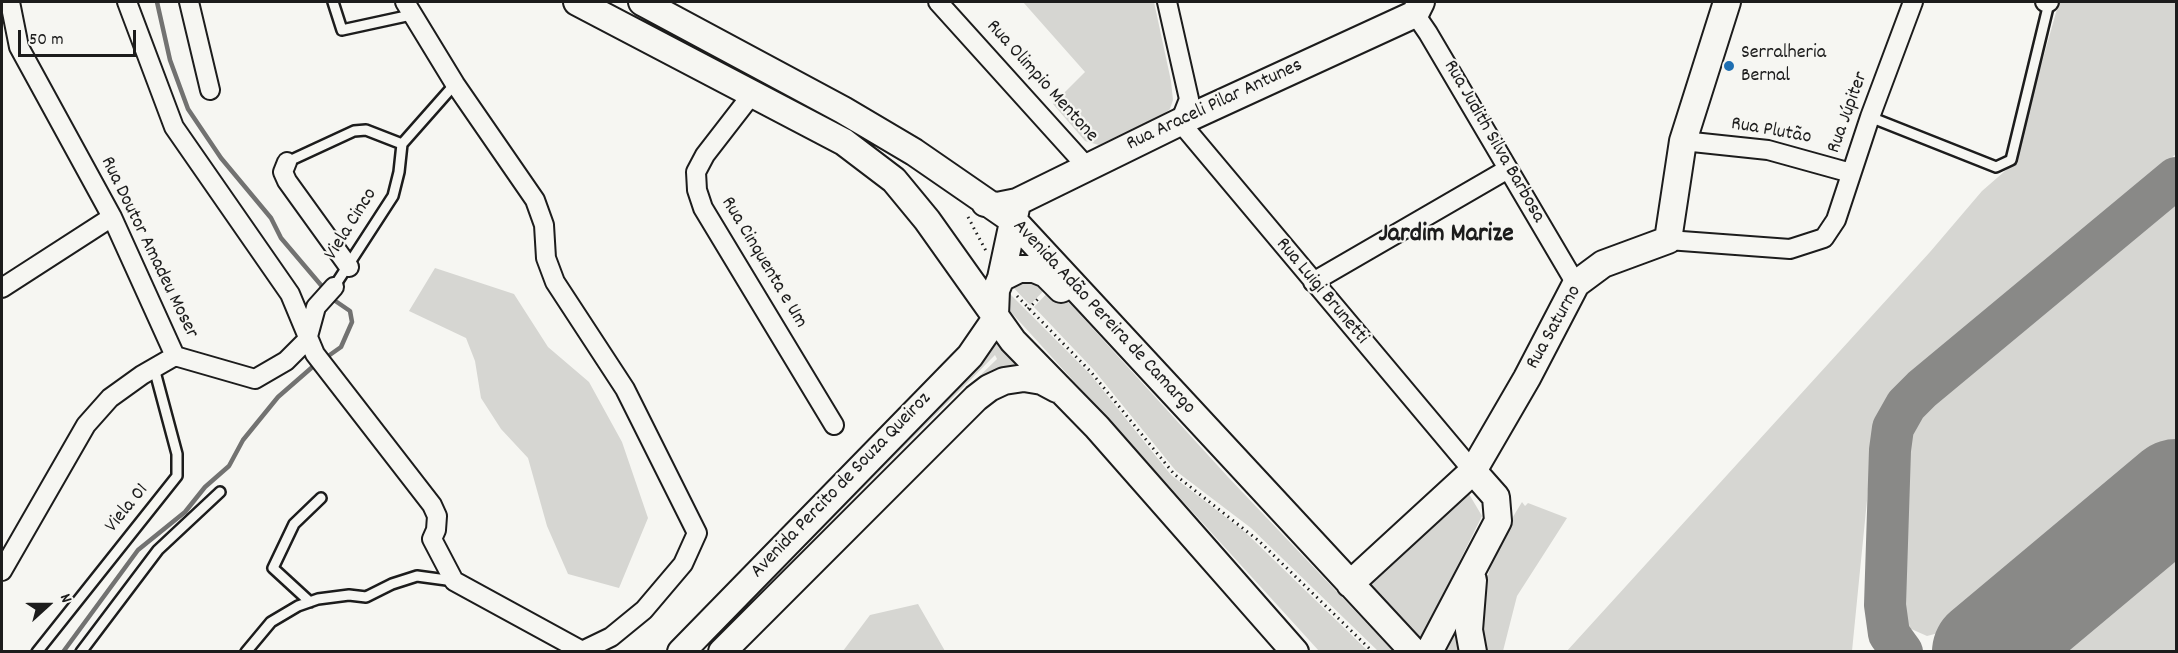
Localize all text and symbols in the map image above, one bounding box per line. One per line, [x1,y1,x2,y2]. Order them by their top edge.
street label: Rua Olimpio Mentone [980,16,1102,148]
scale bar [21,18,140,56]
text: 50 m [29,28,64,53]
place label: Serralheria Bernal [1741,42,1826,89]
street label: Rua Araceli Pilar Antunes [1123,55,1307,157]
street label: Rua Judith Silva Barbosa [1437,57,1549,227]
marker: Serralheria Bernal [1722,59,1736,73]
street label: Rua Júpiter [1823,69,1875,157]
street label: Rua Plutão [1729,113,1813,151]
street label: Rua Doutor Amadeu Moser [94,153,202,343]
street label: Viela Cinco [320,184,384,266]
street label: Rua Cinquenta e Um [714,193,812,333]
street label: Avenida Adão Pereira de Camargo [1006,216,1200,420]
district label: Jardim Marize [1378,220,1514,252]
street label: Rua Luigi Brunetti [1269,234,1373,350]
street label: Rua Saturno [1522,282,1588,374]
street label: Avenida Percito de Souza Queiroz [747,388,937,584]
street label: Viela 01 [101,480,155,538]
north arrow [18,575,78,635]
text: N [53,591,77,606]

